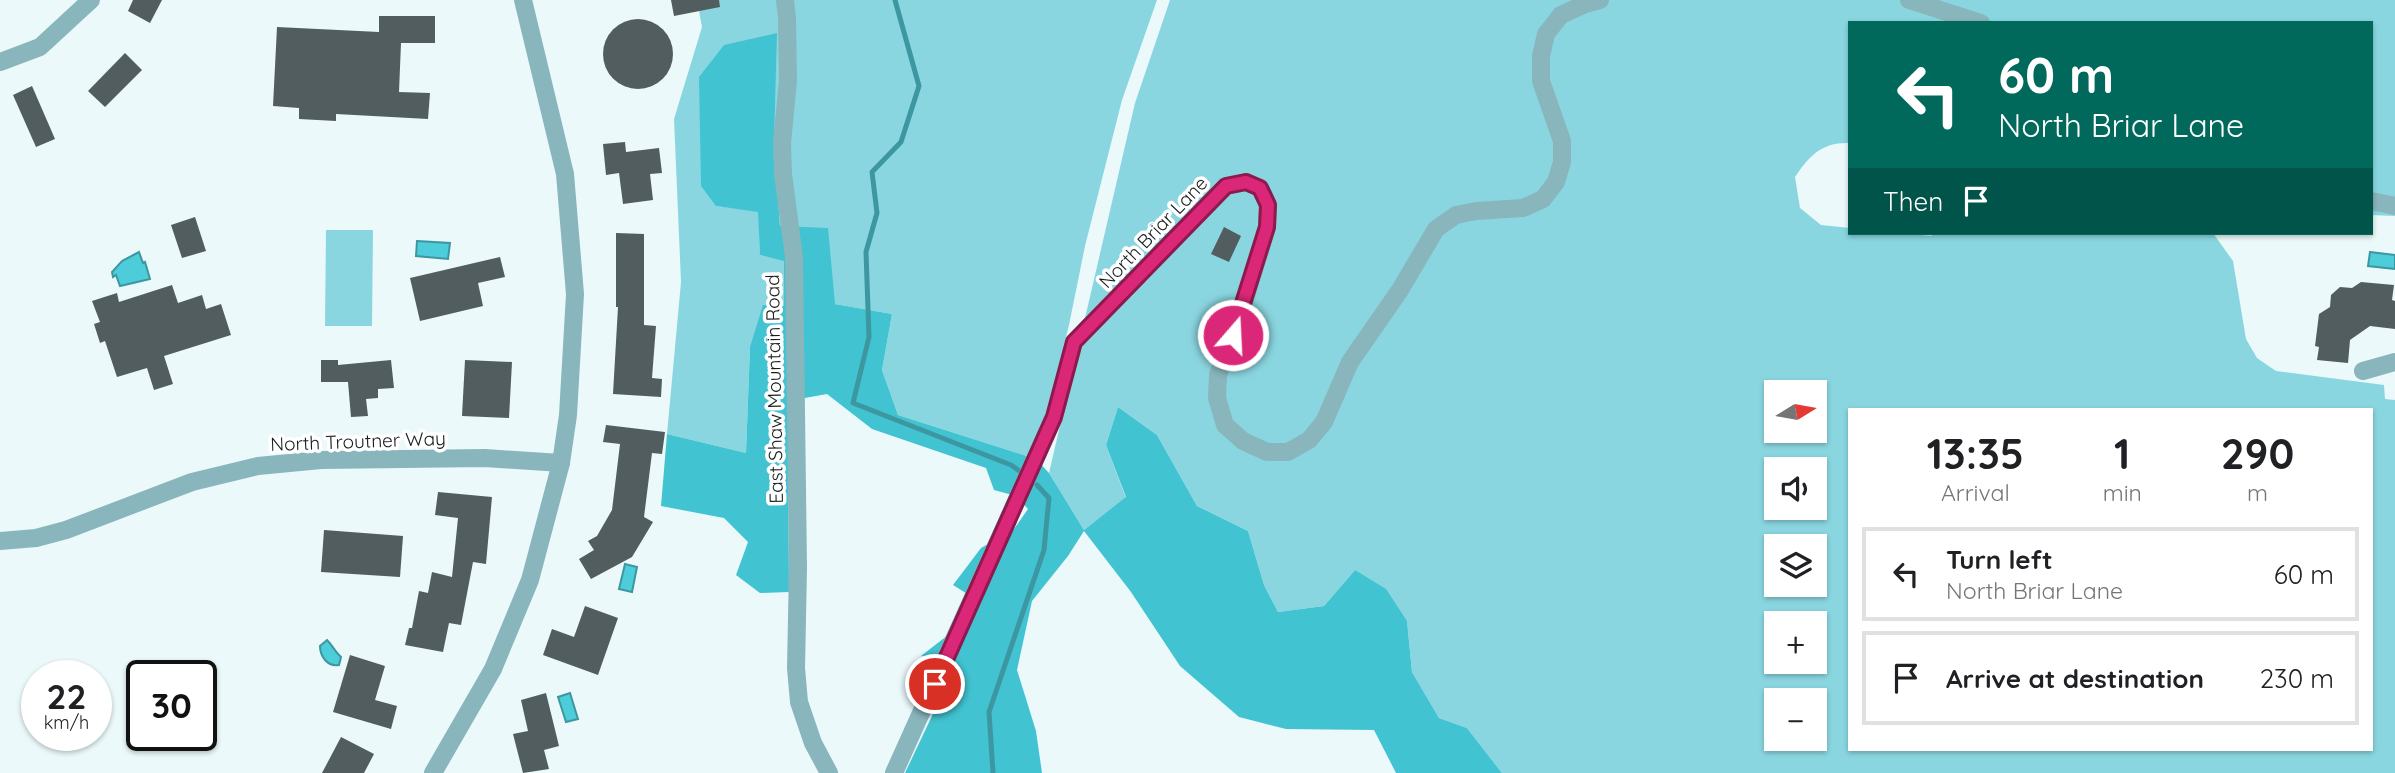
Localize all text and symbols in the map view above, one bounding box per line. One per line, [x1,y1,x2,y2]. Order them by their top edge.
text: 60 m [1998,44,2114,105]
icon: left [1883,49,1974,140]
text: North Briar Lane [1998,105,2244,145]
street label: North Briar Lane [1094,171,1212,293]
icon: arrive [1957,182,1995,220]
text: Then [1883,185,1943,218]
street label: East Shaw Mountain Road [760,274,788,504]
position arrow [1196,298,1270,372]
north arrow [1764,380,1827,443]
map controls [1764,380,1827,751]
street label: North Troutner Way [270,426,446,456]
text: 13:35 [1927,427,2024,480]
text: 1 [2114,427,2130,480]
text: 290 [2221,427,2294,480]
button: sound [1764,457,1827,520]
text: Arrival [1941,478,2010,507]
text: min [2103,478,2142,507]
text: m [2247,478,2268,507]
button: layers [1764,534,1827,597]
text: Turn left [1946,543,2053,576]
icon: left [1887,555,1925,593]
text: 60 m [2274,558,2334,591]
text: North Briar Lane [1946,576,2123,605]
button: + [1764,611,1827,674]
pin [905,654,965,714]
icon: arrive [1887,659,1925,697]
speed limit sign: 30 [126,660,217,751]
text: Arrive at destination [1946,662,2204,695]
text: 230 m [2260,662,2334,695]
icon: arrive [916,665,954,703]
text: 22 [47,674,86,718]
button: − [1764,688,1827,751]
text: km/h [44,711,89,734]

